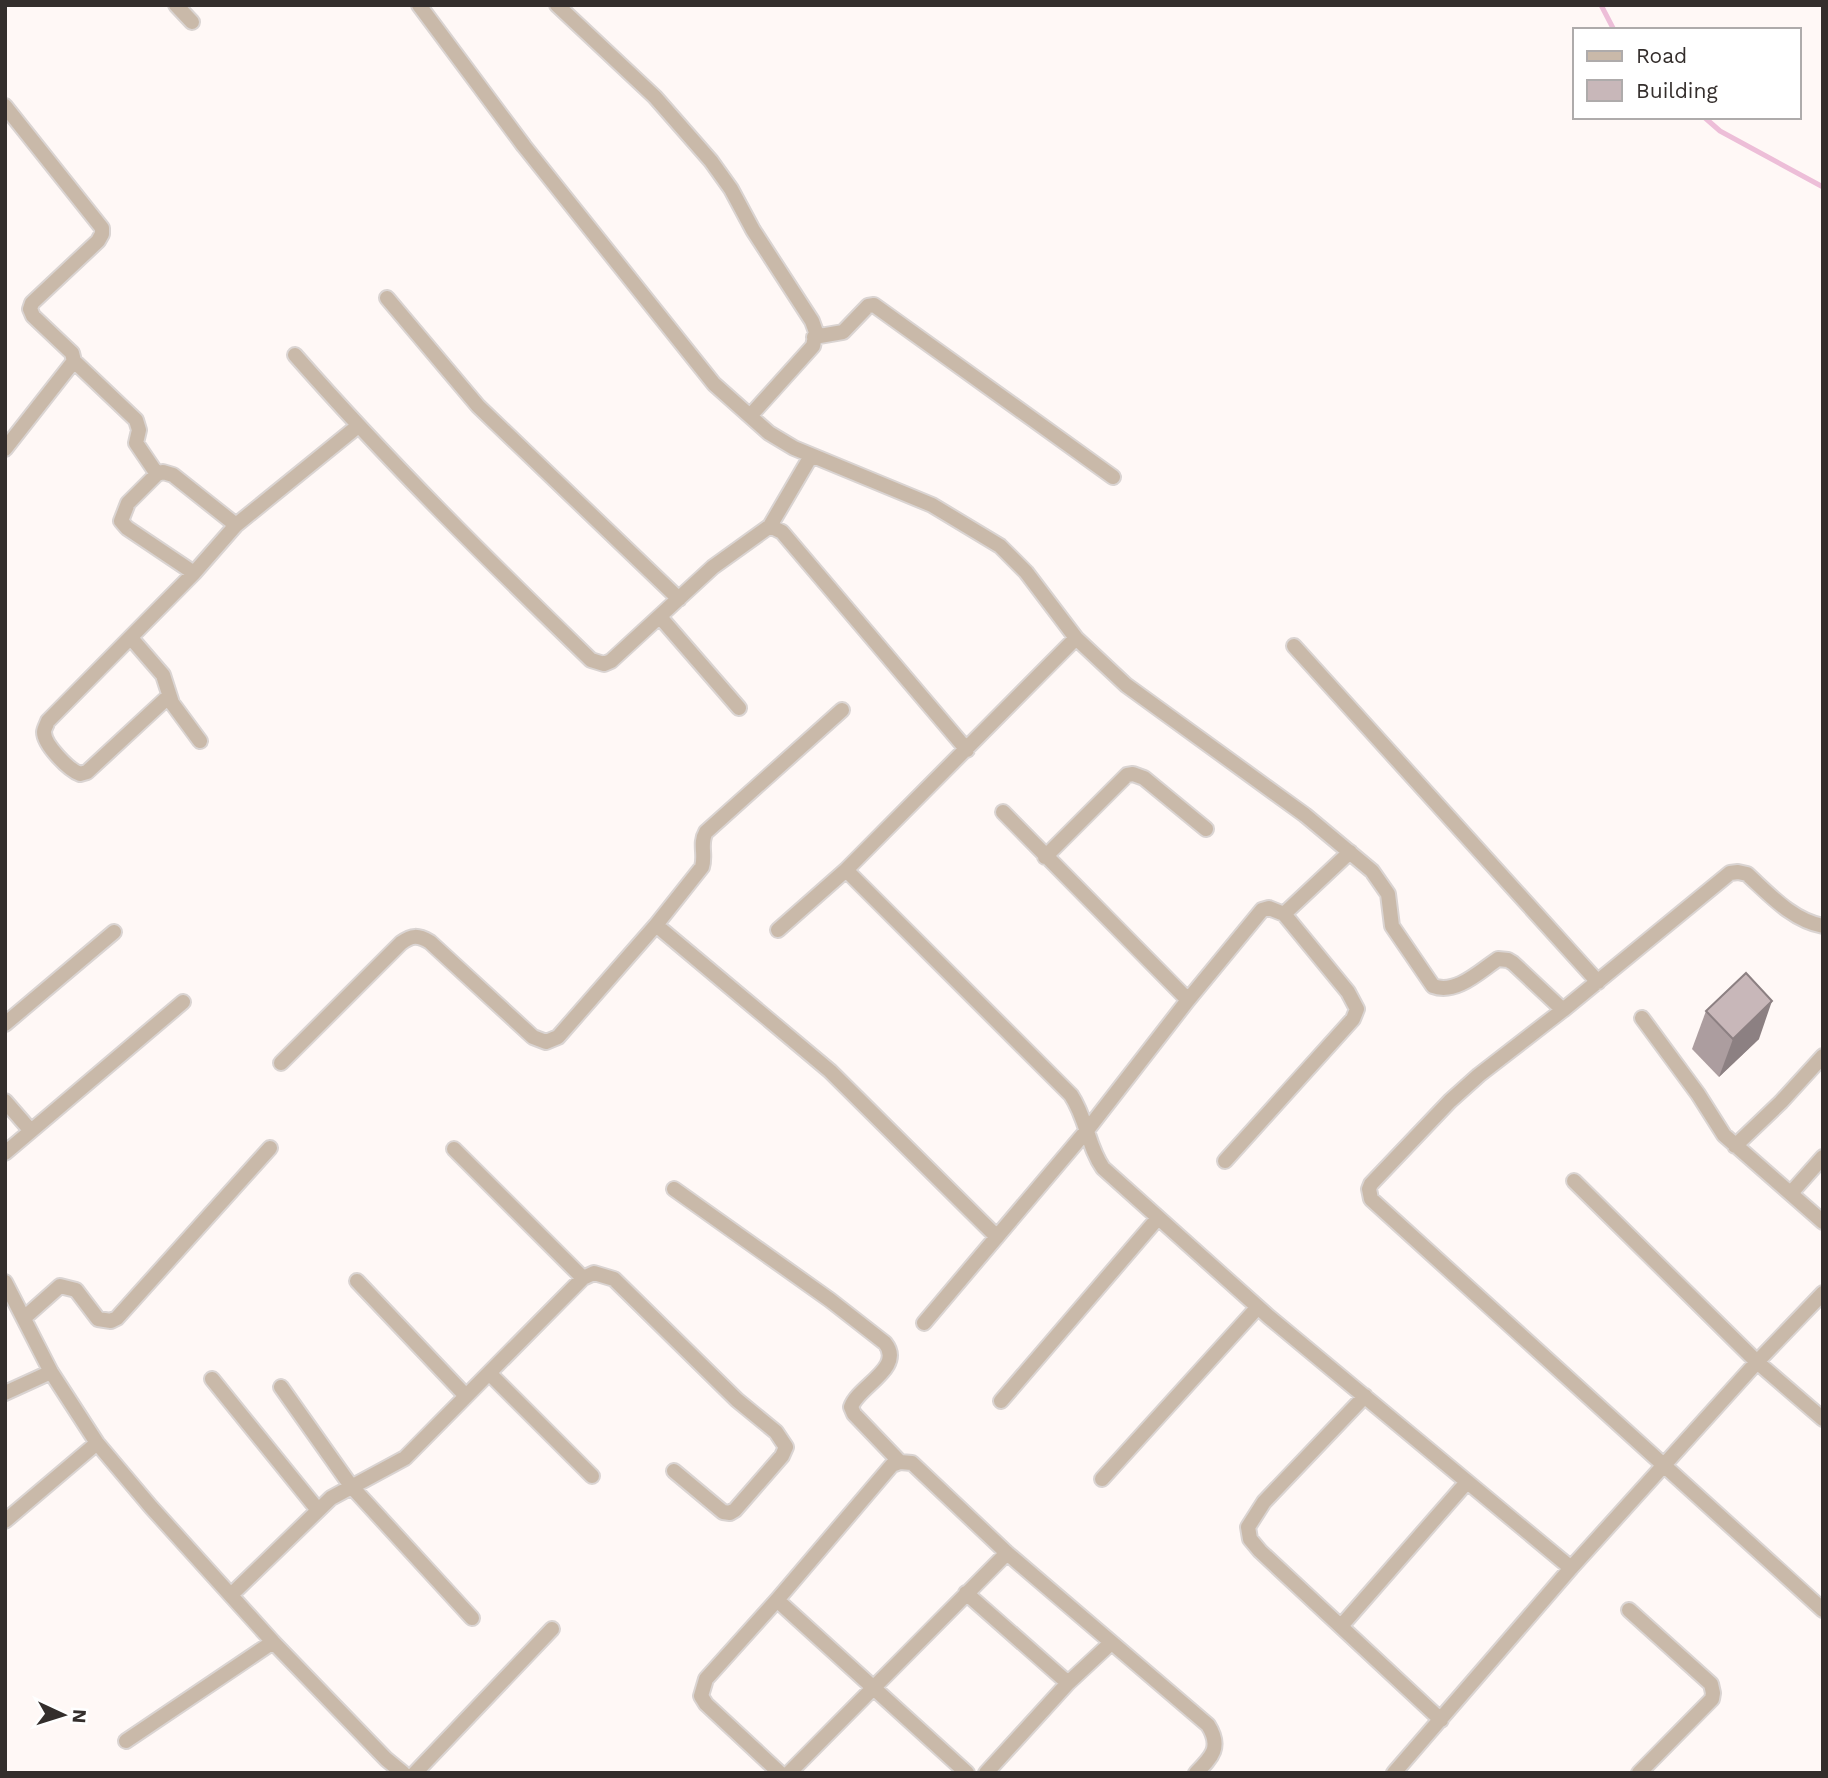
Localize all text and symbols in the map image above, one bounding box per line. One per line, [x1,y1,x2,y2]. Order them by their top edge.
legend [1573,28,1800,119]
text: Road [1636,43,1687,68]
text: Building [1636,78,1718,103]
north arrow [28,1680,98,1750]
text: N [67,1708,91,1724]

